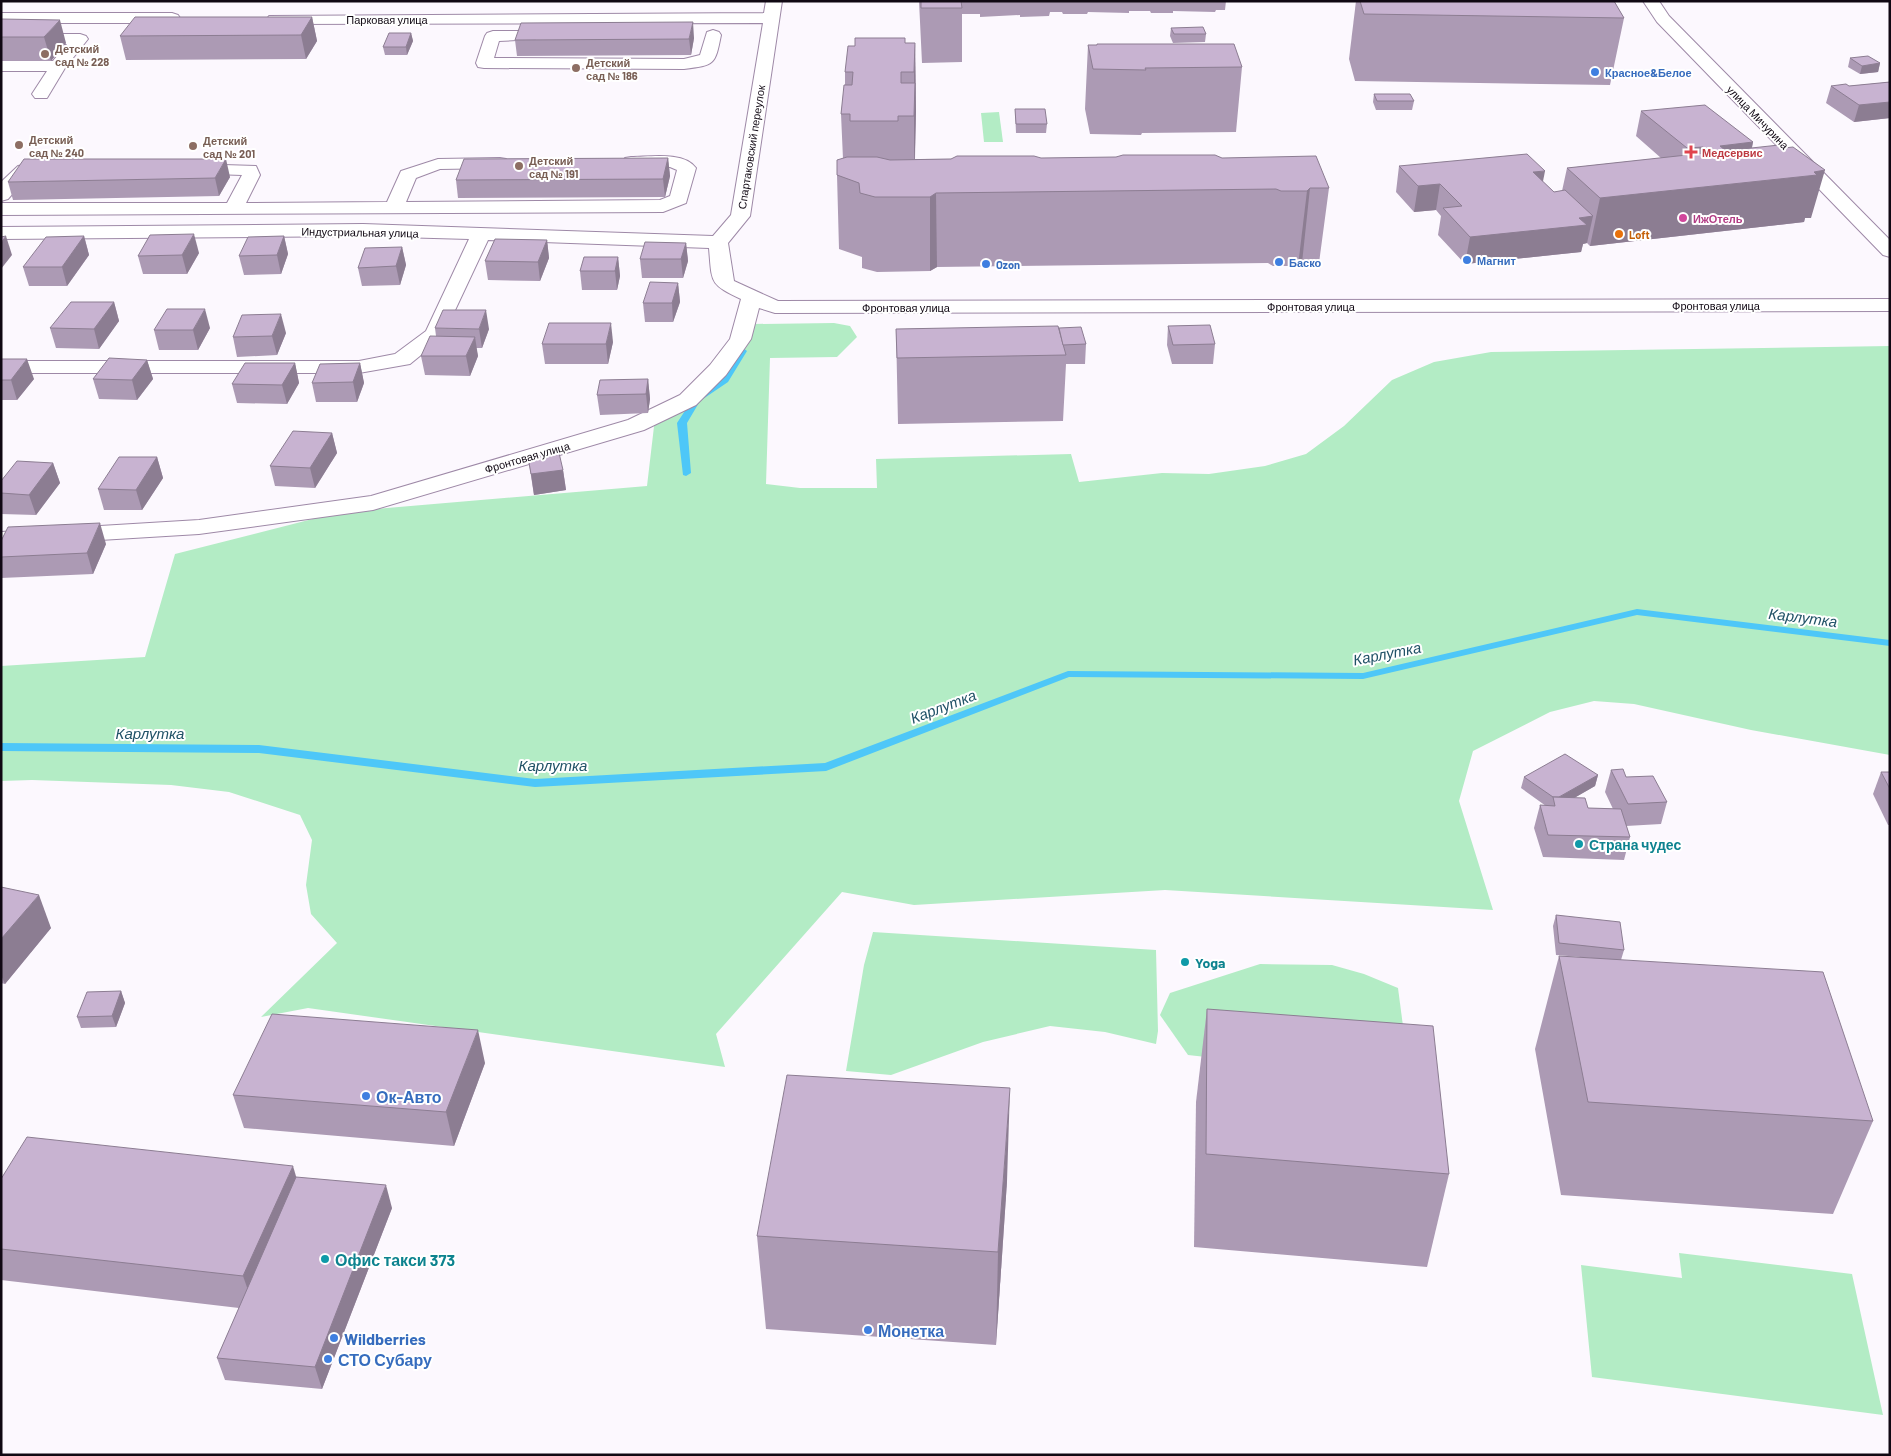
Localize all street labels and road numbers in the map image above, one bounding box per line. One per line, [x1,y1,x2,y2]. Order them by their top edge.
street label: Парковая улица [346,13,429,26]
street label: улица Мичурина [1724,83,1792,152]
street label: Спартаковский переулок [735,84,767,210]
street label: Индустриальная улица [301,224,420,240]
street label: Фронтовая улица [1672,299,1761,312]
street label: Фронтовая улица [1267,300,1356,313]
street label: Фронтовая улица [862,301,951,314]
street label: Фронтовая улица [483,438,572,475]

